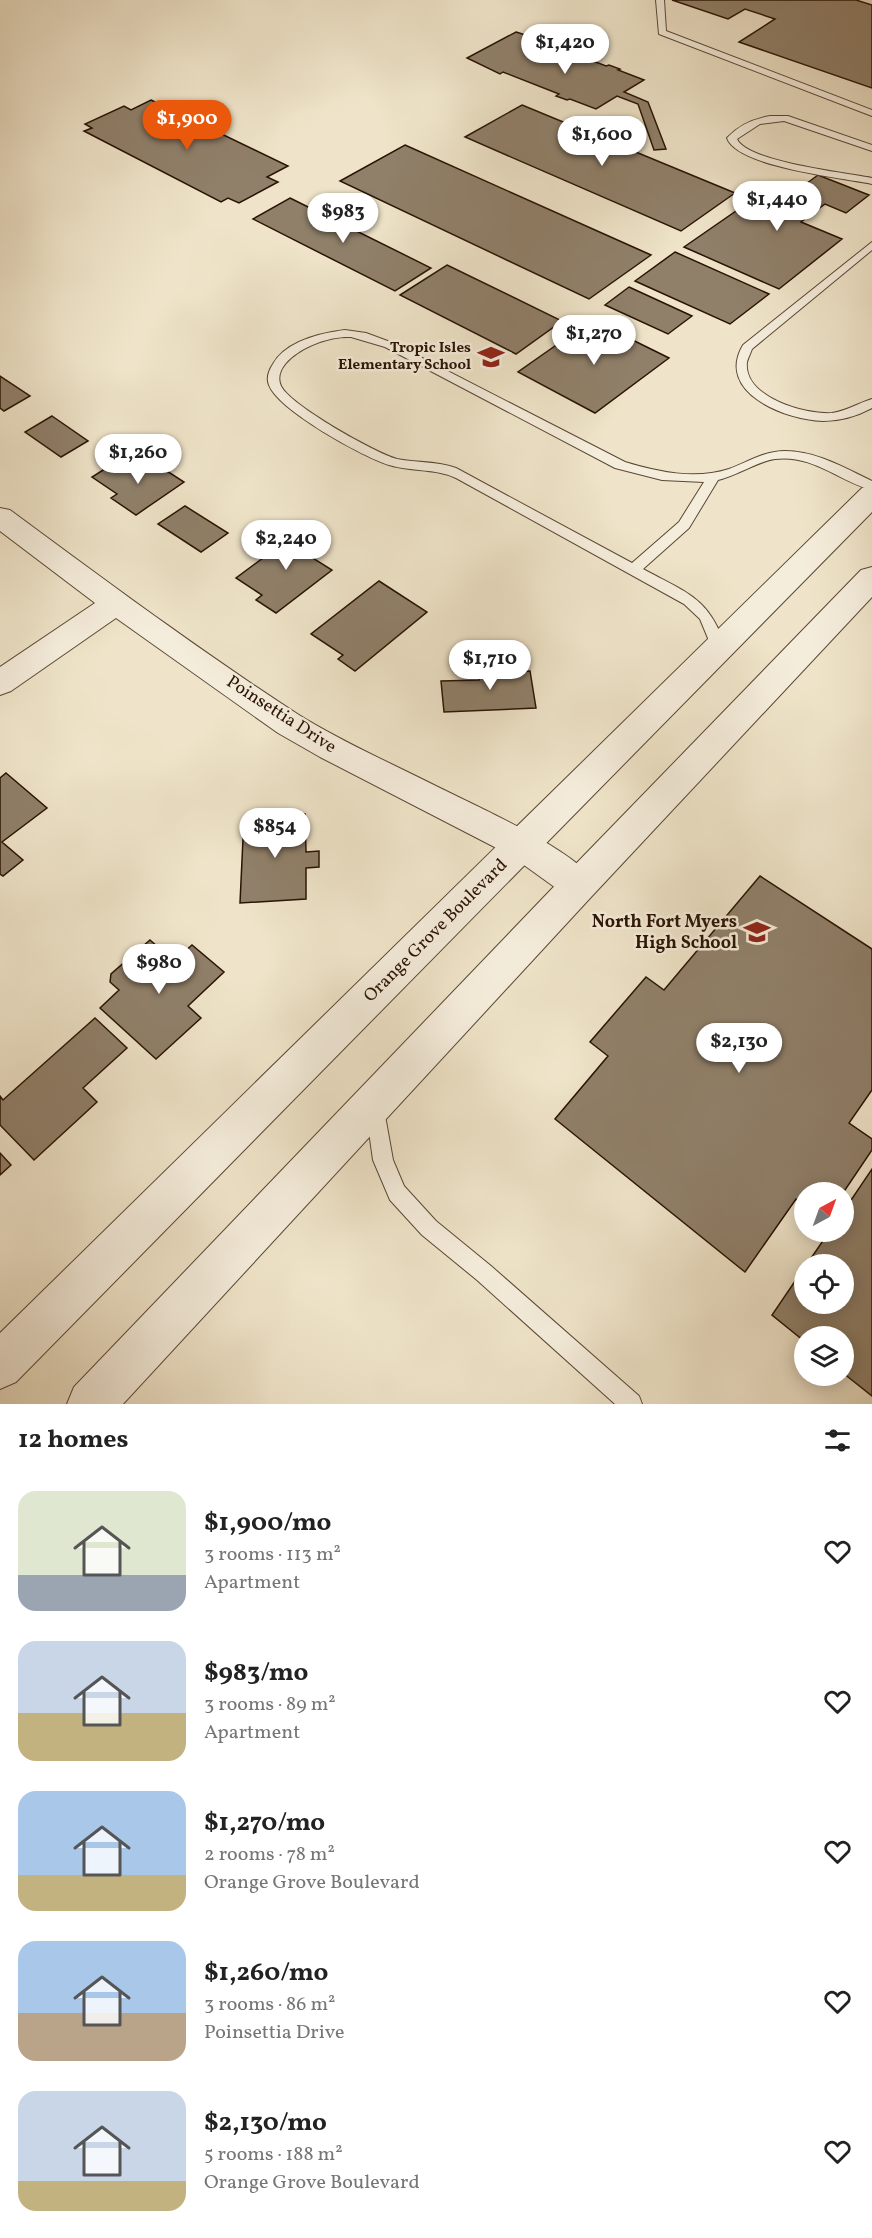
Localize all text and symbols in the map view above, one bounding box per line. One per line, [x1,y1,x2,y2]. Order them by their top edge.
pin: $1,420 [516,24,614,75]
text: $1,420 [535,29,595,57]
pin: $1,900 [138,100,236,151]
text: $1,900 [156,105,218,133]
pin: $1,600 [553,116,651,167]
text: $1,600 [572,121,632,149]
pin: $1,440 [728,181,826,232]
text: $1,440 [746,186,808,214]
pin: $983 [307,193,379,244]
text: $983 [321,198,365,226]
pin: $1,270 [545,315,643,366]
text: $1,270 [566,320,622,348]
place label: Tropic Isles Elementary School [338,338,471,376]
school or university icon: Tropic Isles Elementary School [476,342,506,372]
pin: $1,260 [89,434,187,485]
text: $1,260 [109,439,167,467]
pin: $2,240 [237,520,335,571]
text: $2,240 [255,525,317,553]
pin: $1,710 [441,640,539,691]
text: $1,710 [463,645,517,673]
street label: Poinsettia Drive [221,670,341,760]
pin: $854 [239,808,311,859]
text: $854 [253,813,297,841]
street label: Orange Grove Boulevard [359,854,513,1008]
place label: North Fort Myers High School [592,910,737,956]
school or university icon: North Fort Myers High School [742,917,772,947]
pin: $980 [123,944,195,995]
text: $980 [136,949,182,977]
pin: $2,130 [690,1023,788,1074]
text: $2,130 [710,1028,768,1056]
north arrow [794,1182,854,1242]
map controls [794,1182,854,1386]
button: locate [794,1254,854,1314]
button: layers [794,1326,854,1386]
text: 12 homes [18,1422,129,1458]
icon: filters [821,1424,854,1457]
text: $1,900/mo [204,1505,331,1541]
icon: home [66,1515,138,1587]
icon: heart [821,1535,854,1568]
text: 3 rooms · 113 m² [204,1541,341,1569]
text: Apartment [204,1569,300,1597]
text: $983/mo [204,1655,308,1691]
icon: home [66,1665,138,1737]
icon: heart [821,1685,854,1718]
text: 3 rooms · 89 m² [204,1691,336,1719]
text: Apartment [204,1719,300,1747]
text: $1,270/mo [204,1805,325,1841]
icon: home [66,1815,138,1887]
icon: heart [821,1835,854,1868]
text: 2 rooms · 78 m² [204,1841,335,1869]
text: Orange Grove Boulevard [204,1869,420,1897]
text: $1,260/mo [204,1955,328,1991]
icon: home [66,1965,138,2037]
icon: heart [821,1985,854,2018]
text: 3 rooms · 86 m² [204,1991,335,2019]
text: Poinsettia Drive [204,2019,345,2047]
text: $2,130/mo [204,2105,327,2141]
icon: home [66,2115,138,2187]
icon: heart [821,2135,854,2168]
text: 5 rooms · 188 m² [204,2141,343,2169]
text: Orange Grove Boulevard [204,2169,420,2197]

